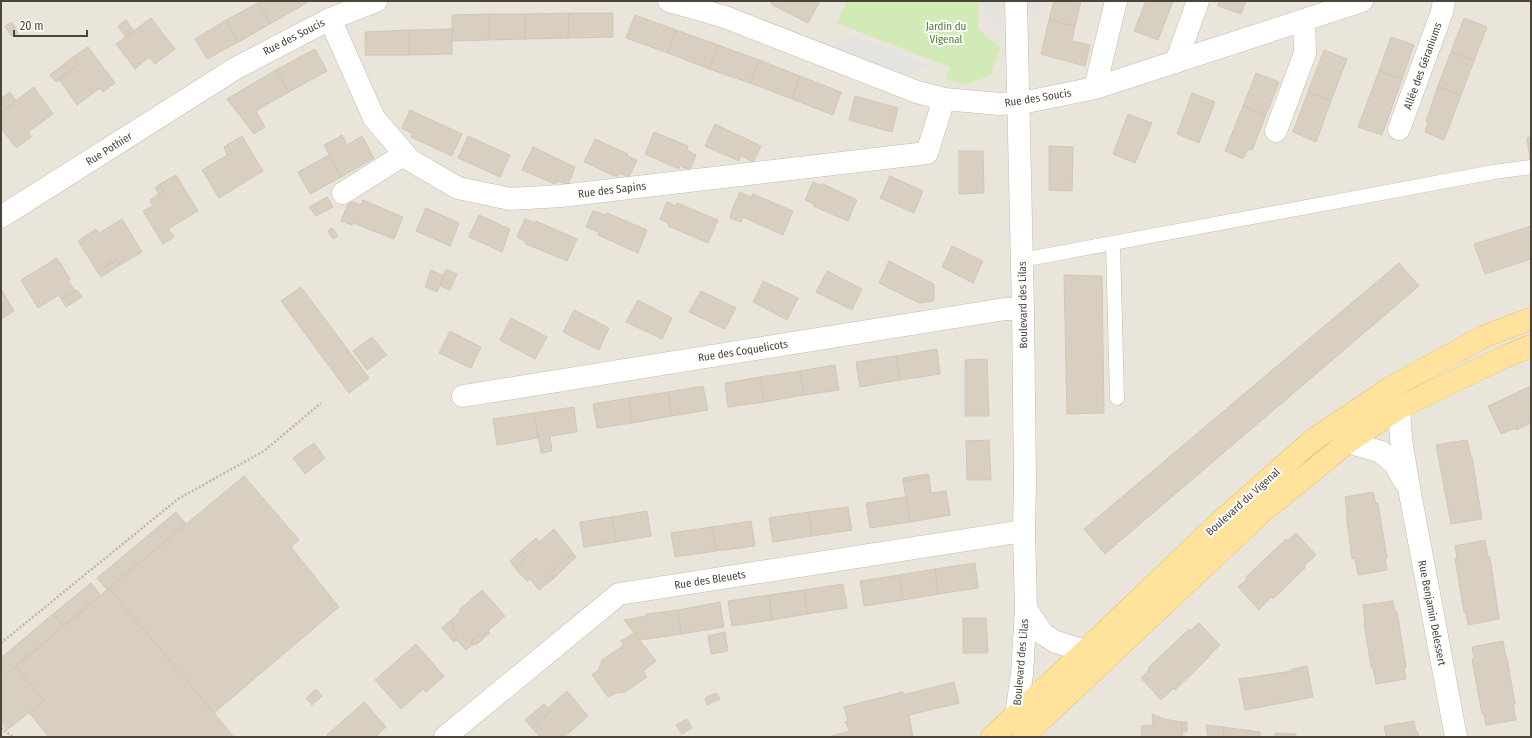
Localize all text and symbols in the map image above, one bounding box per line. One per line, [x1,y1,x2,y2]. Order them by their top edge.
scale bar [14,12,87,38]
street label: Rue des Soucis [261,16,327,58]
text: 20 m [20,19,44,33]
park label: Jardin du Vigenal [926,20,966,46]
street label: Allée des Géraniums [1401,20,1445,111]
street label: Rue des Soucis [1004,86,1073,110]
street label: Rue Pothier [83,130,135,168]
street label: Rue des Sapins [577,179,647,201]
street label: Boulevard des Lilas [1016,261,1030,349]
street label: Rue des Coquelicots [697,337,789,365]
street label: Boulevard du Vigenal [1203,465,1283,539]
street label: Rue Benjamin Delessert [1415,559,1449,667]
street label: Rue des Bleuets [673,568,747,592]
street label: Boulevard des Lilas [1011,618,1031,706]

